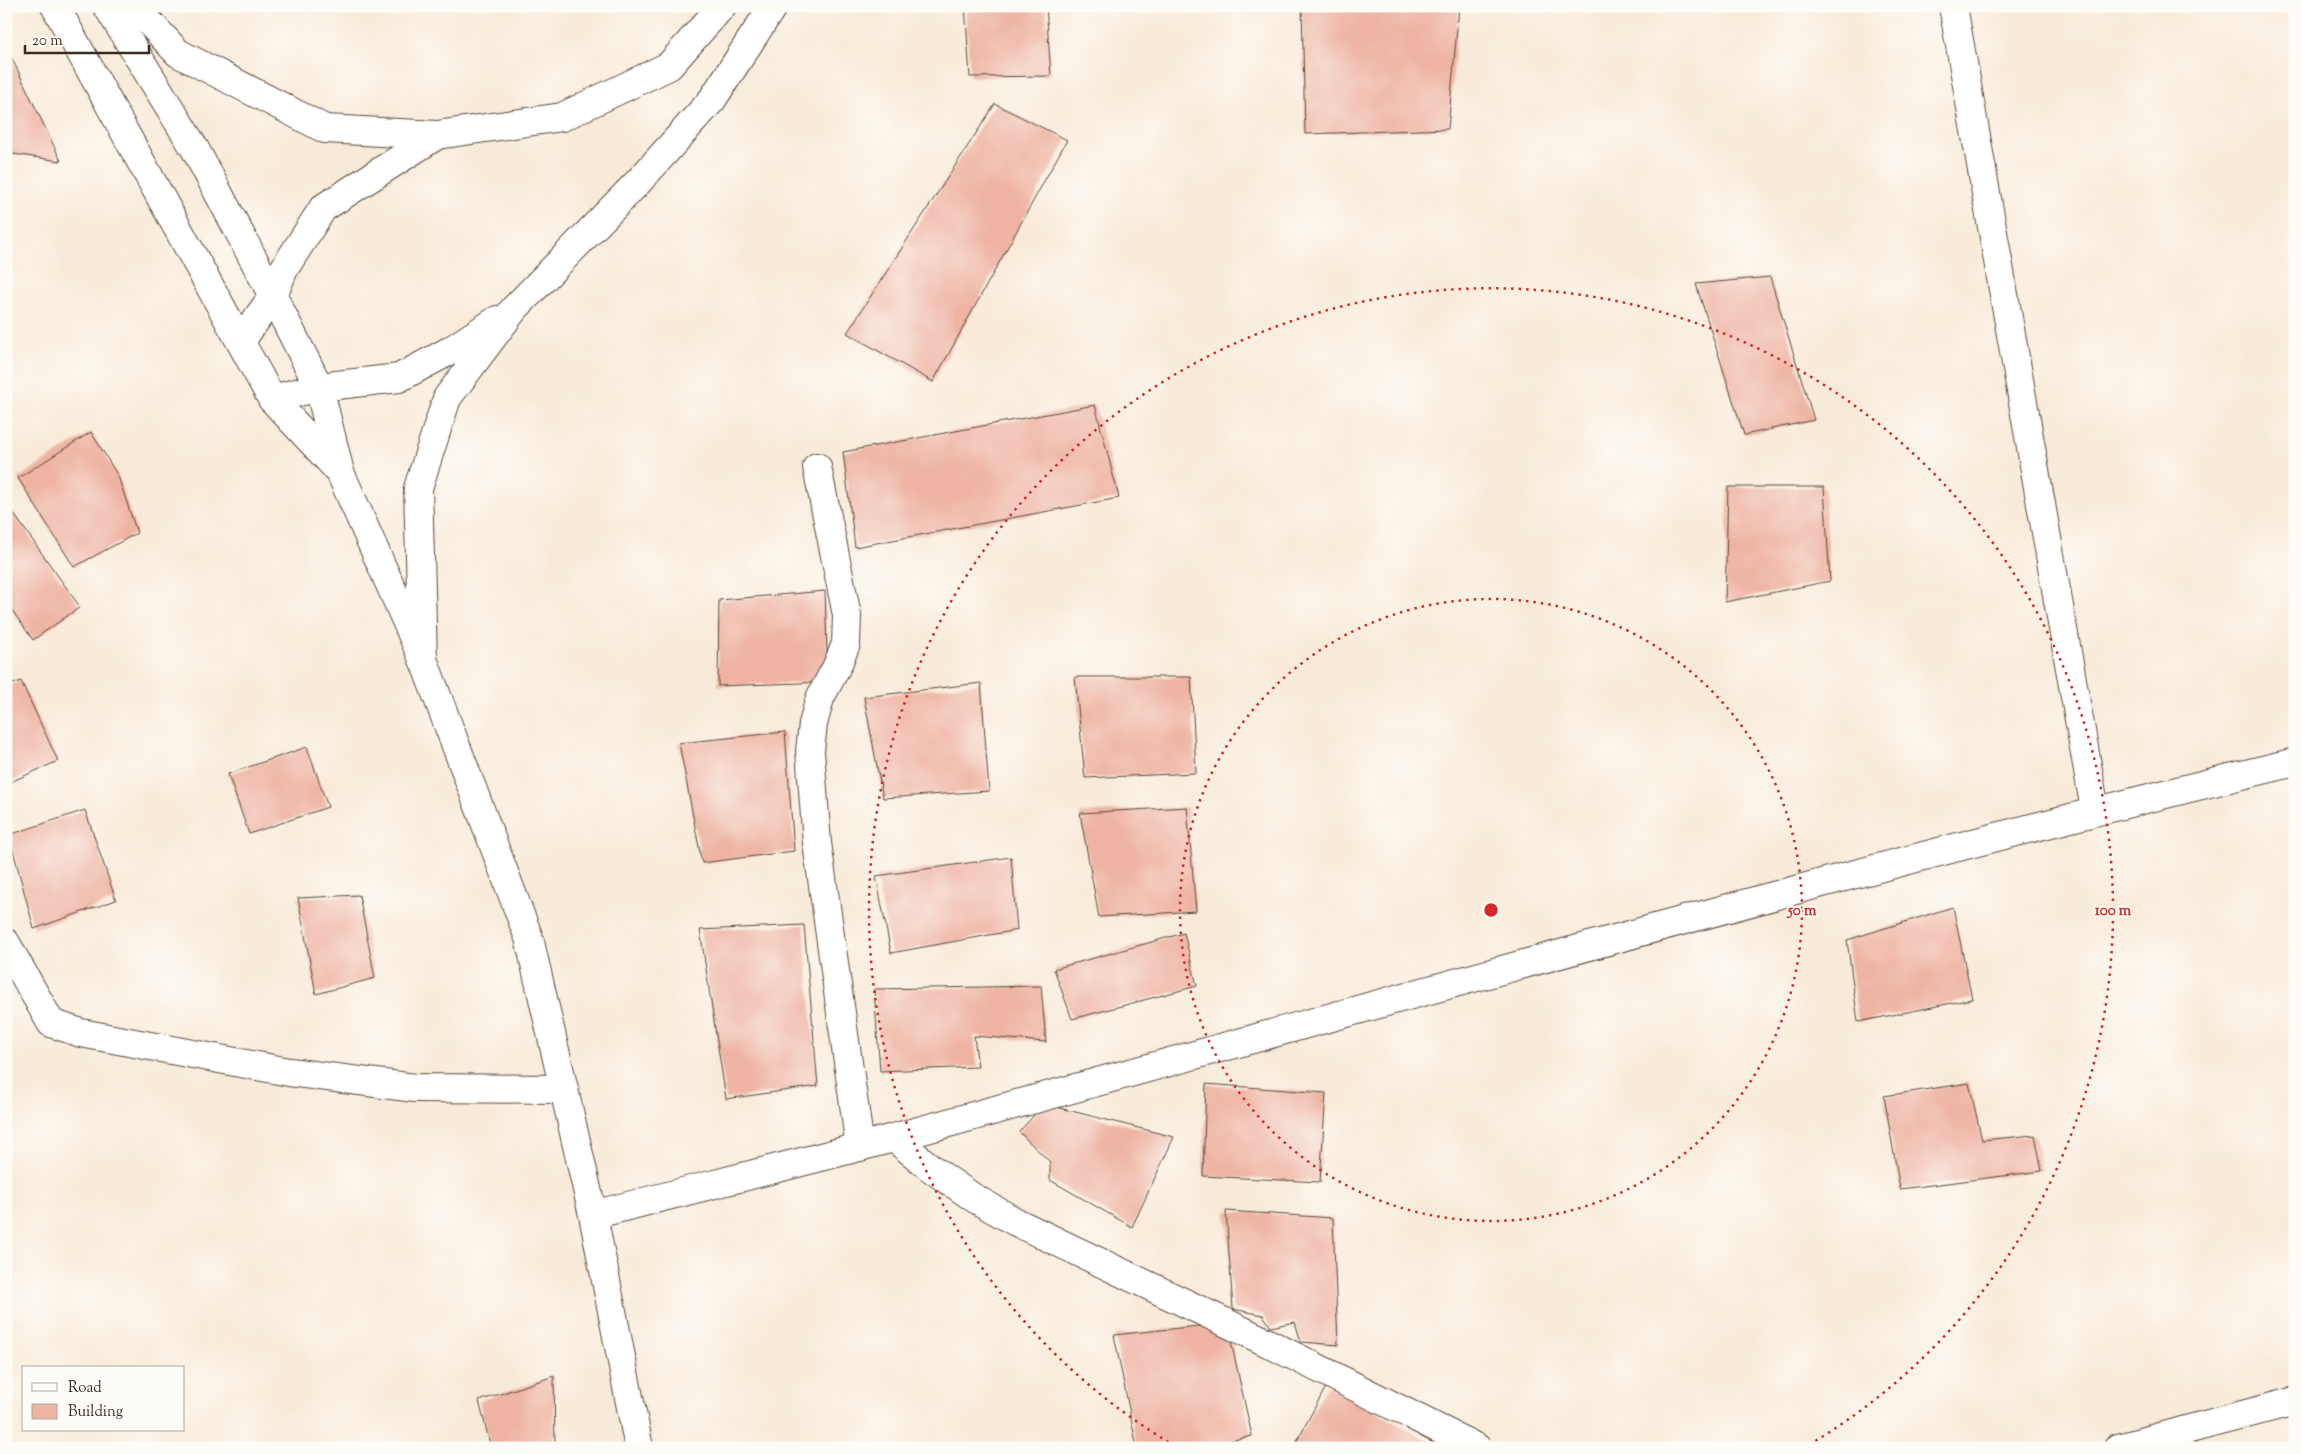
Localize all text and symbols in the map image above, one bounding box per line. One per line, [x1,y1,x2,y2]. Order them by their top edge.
scale bar [25,22,149,54]
text: 20 m [32,31,63,52]
centre of rings [1482,901,1500,919]
text: 50 m [1787,901,1817,922]
text: 100 m [2095,901,2132,922]
legend [22,1366,185,1432]
text: Road [68,1378,102,1399]
text: Building [68,1402,123,1423]

